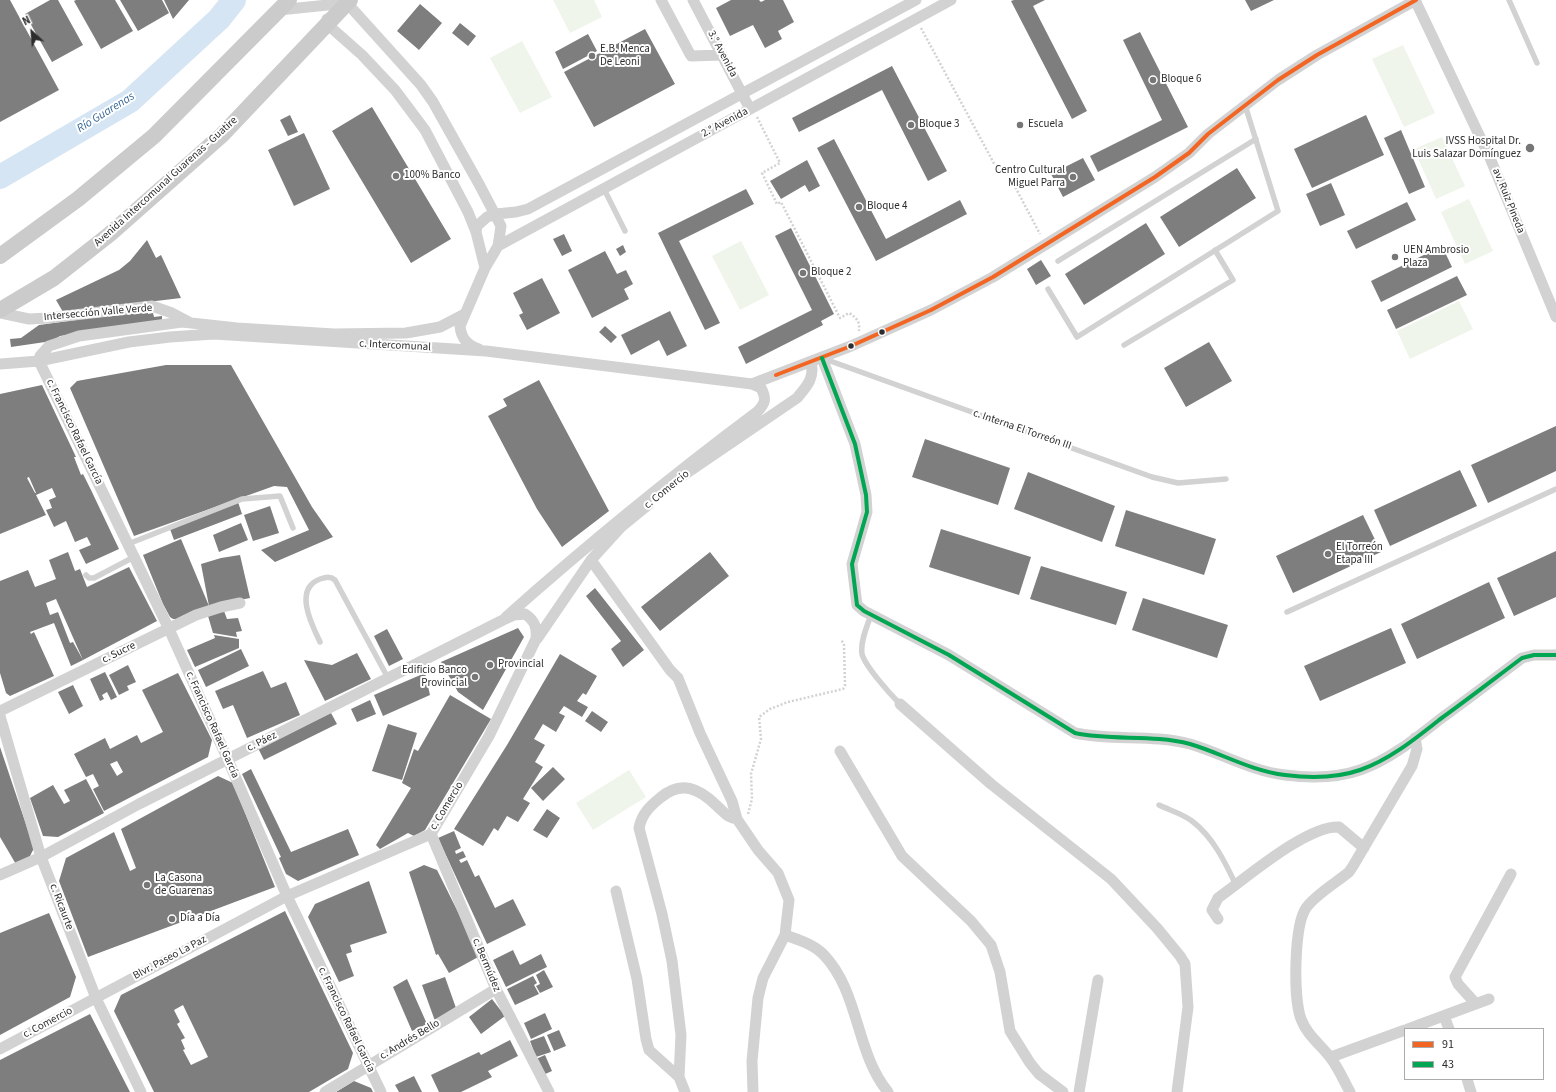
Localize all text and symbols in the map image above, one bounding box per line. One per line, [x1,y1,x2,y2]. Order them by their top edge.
north arrow [12,12,52,52]
text: N [20,12,33,29]
street label: 3.° Avenida [704,28,740,80]
place label: E.B. Menca De Leoni [600,43,650,69]
marker: E.B. Menca De Leoni [587,51,597,61]
place label: Bloque 6 [1161,73,1201,87]
marker: Bloque 6 [1148,75,1158,85]
water label: Río Guarenas [75,90,137,136]
street label: 2.° Avenida [699,105,751,141]
street label: Avenida Intercomunal Guarenas - Guatire [92,114,240,250]
place label: Bloque 3 [919,118,959,132]
place label: Escuela [1028,118,1063,132]
marker: Bloque 3 [906,120,916,130]
marker: Escuela [1015,120,1025,130]
place label: IVSS Hospital Dr. Luis Salazar Domínguez [1412,135,1521,161]
marker: IVSS Hospital Dr. Luis Salazar Domínguez [1524,142,1536,154]
place label: Centro Cultural Miguel Parra [995,164,1065,190]
street label: av. Ruiz Pineda [1489,166,1527,236]
place label: 100% Banco [404,169,460,183]
marker: 100% Banco [391,171,401,181]
marker: Centro Cultural Miguel Parra [1068,172,1078,182]
place label: Bloque 4 [867,200,907,214]
marker: Bloque 4 [854,202,864,212]
place label: UEN Ambrosio Plaza [1403,244,1469,270]
marker: UEN Ambrosio Plaza [1390,252,1400,262]
place label: Bloque 2 [811,266,851,280]
marker: Bloque 2 [798,268,808,278]
street label: Intersección Valle Verde [43,302,153,324]
unlabelled marker [877,327,887,337]
street label: c. Intercomunal [359,338,431,354]
unlabelled marker [846,341,856,351]
street label: c. Francisco Rafael García [43,377,105,487]
street label: c. Interna El Torreón III [971,407,1073,453]
street label: c. Comercio [642,468,692,512]
place label: El Torreón Etapa III [1336,541,1383,567]
marker: El Torreón Etapa III [1323,549,1333,559]
street label: c. Sucre [100,639,138,667]
place label: Provincial [498,658,544,672]
marker: Provincial [485,660,495,670]
place label: Edificio Banco Provincial [402,664,467,690]
street label: c. Francisco Rafael García [182,670,242,780]
marker: Edificio Banco Provincial [470,672,480,682]
street label: c. Páez [245,729,279,755]
street label: c. Comercio [427,779,467,833]
place label: La Casona de Guarenas [155,872,212,898]
marker: La Casona de Guarenas [142,880,152,890]
street label: c. Ricaurte [46,882,76,932]
place label: Día a Día [180,912,220,926]
marker: Día a Día [167,914,177,924]
street label: Blvr. Paseo La Paz [131,933,209,983]
street label: c. Bermúdez [469,936,503,994]
street label: c. Francisco Rafael García [315,965,377,1075]
street label: c. Comercio [21,1004,75,1042]
street label: c. Andrés Bello [378,1017,442,1063]
legend [1404,1028,1544,1080]
text: 91 [1442,1036,1454,1053]
text: 43 [1442,1056,1454,1073]

